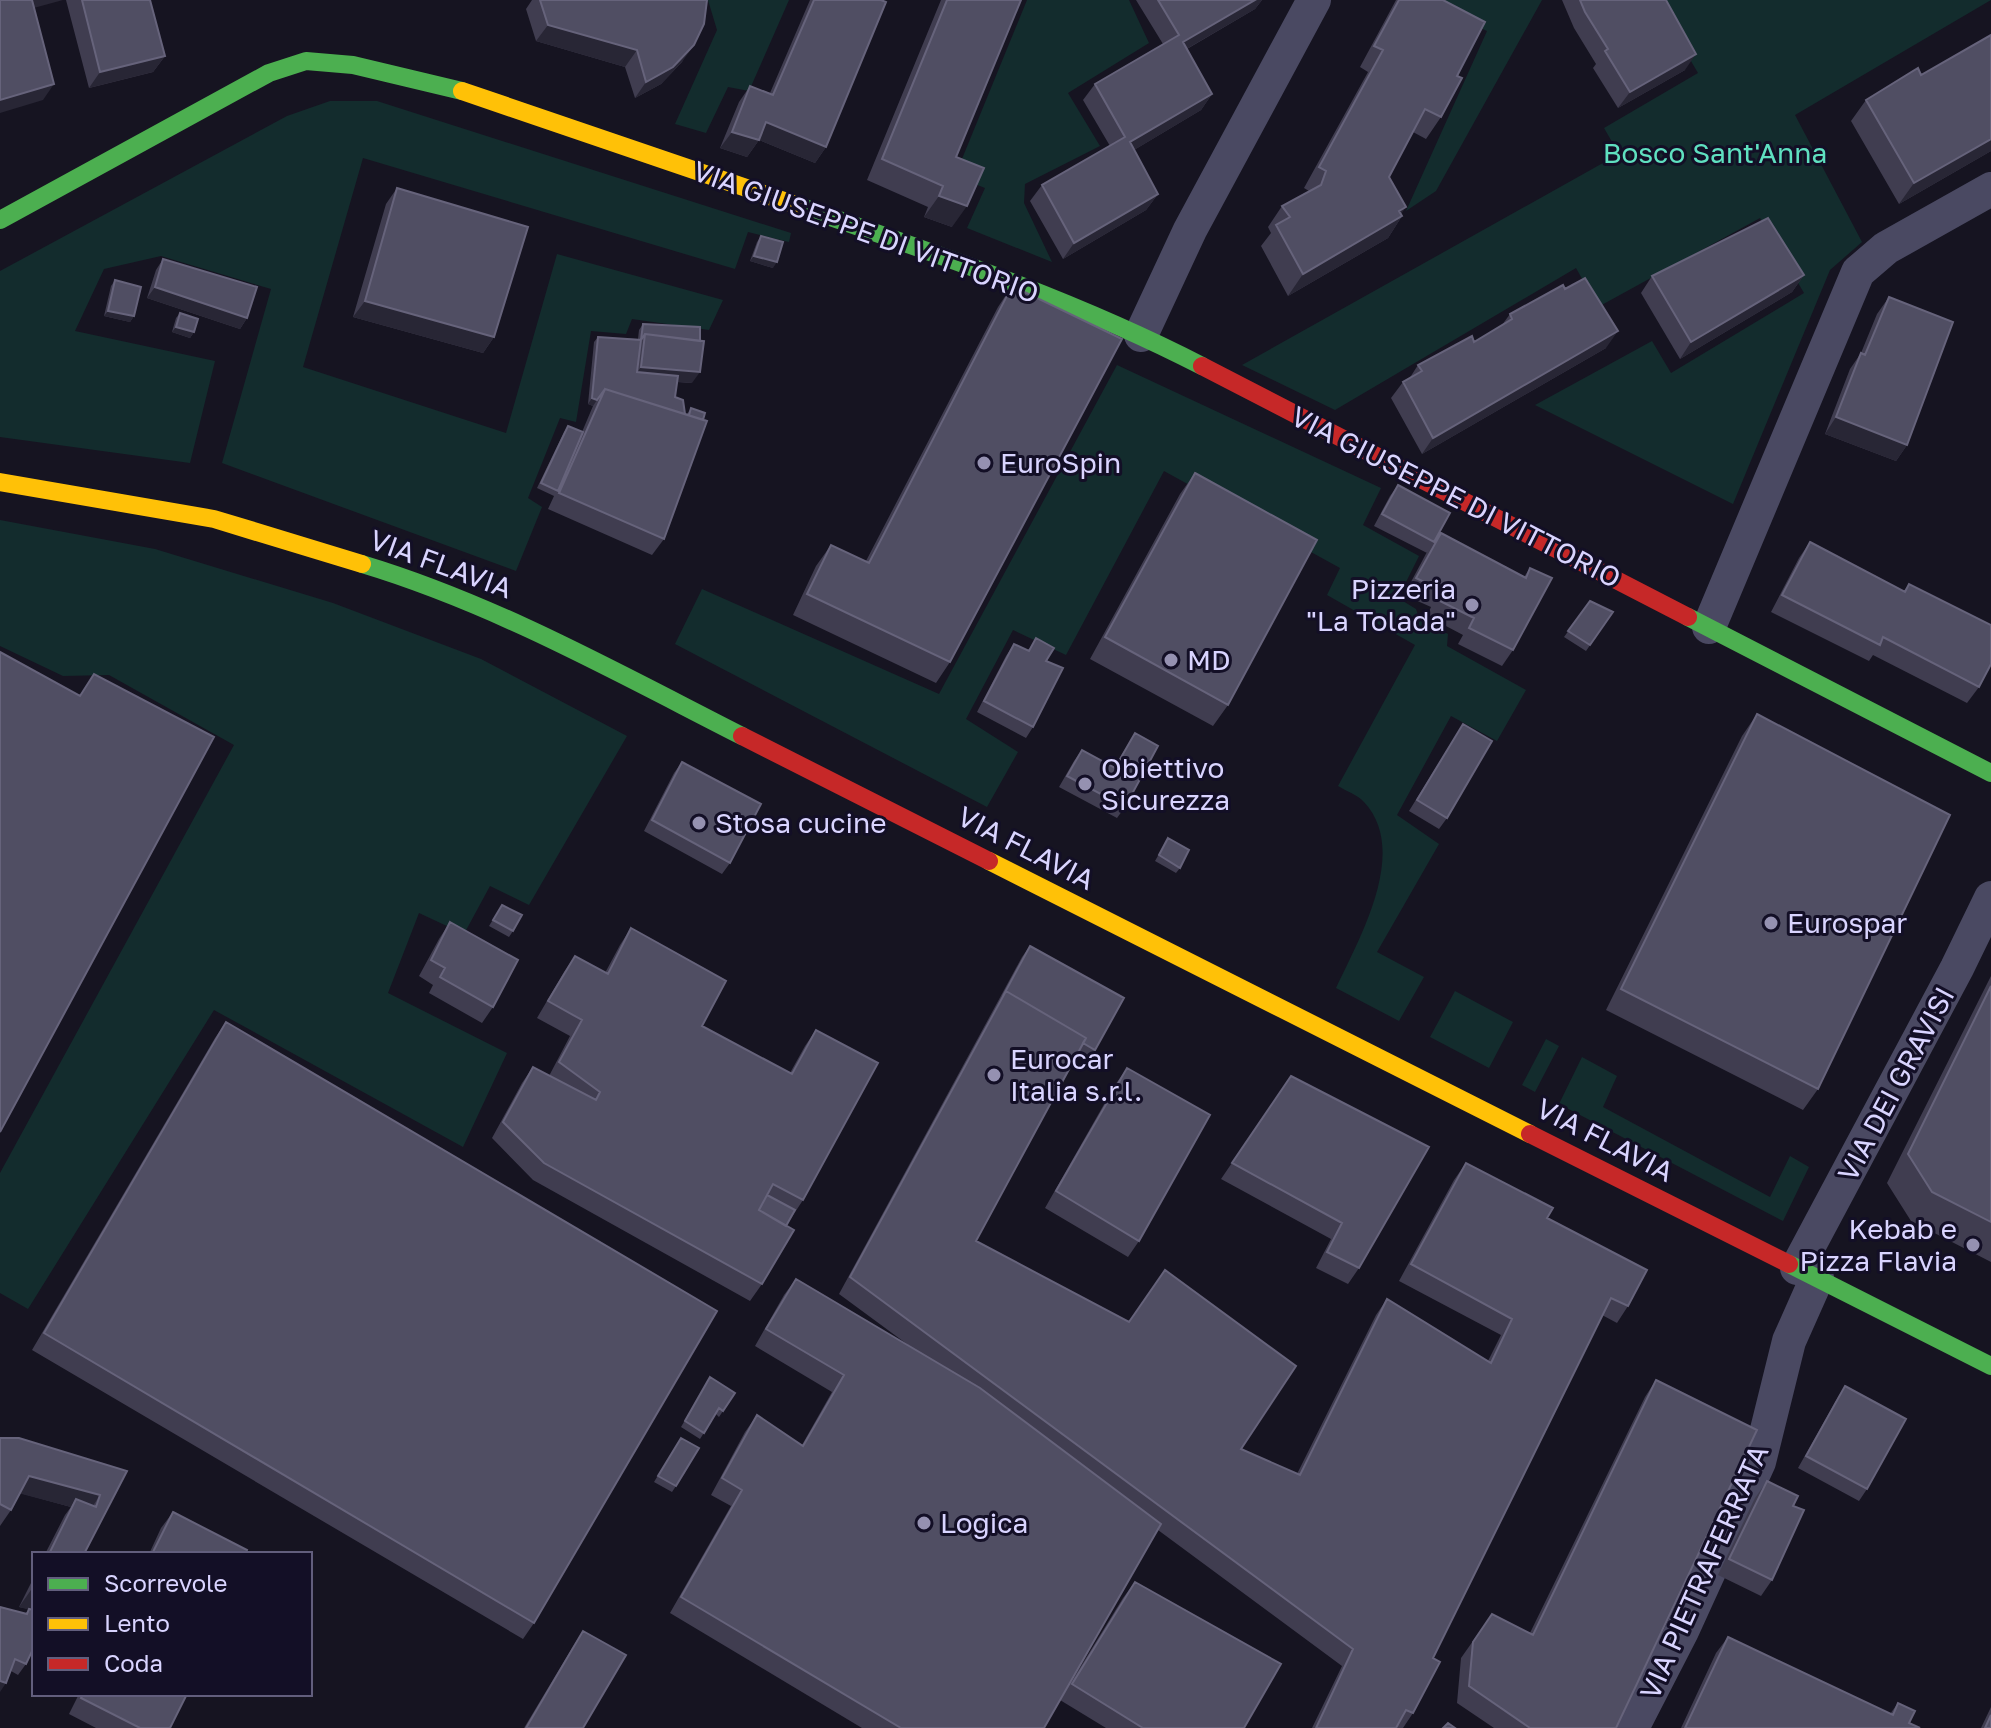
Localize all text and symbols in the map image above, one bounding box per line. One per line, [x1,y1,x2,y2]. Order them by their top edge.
park label: Bosco Sant'Anna [1603,136,1827,169]
street label: VIA GIUSEPPE DI VITTORIO [689,154,1044,310]
street label: VIA GIUSEPPE DI VITTORIO [1286,399,1627,594]
place label: EuroSpin [1000,446,1121,479]
marker: EuroSpin [975,454,993,472]
street label: VIA FLAVIA [365,522,517,605]
place label: Pizzeria "La Tolada" [1306,572,1456,637]
marker: Pizzeria "La Tolada" [1463,596,1481,614]
place label: MD [1187,643,1231,676]
marker: MD [1162,651,1180,669]
place label: Obiettivo Sicurezza [1101,751,1230,816]
marker: Obiettivo Sicurezza [1076,775,1094,793]
street label: VIA FLAVIA [952,799,1100,896]
place label: Stosa cucine [715,806,886,839]
marker: Stosa cucine [690,814,708,832]
place label: Eurospar [1787,906,1907,939]
marker: Eurospar [1762,914,1780,932]
street label: VIA DEI GRAVISI [1831,981,1961,1186]
place label: Eurocar Italia s.r.l. [1010,1042,1143,1107]
marker: Eurocar Italia s.r.l. [985,1066,1003,1084]
street label: VIA FLAVIA [1531,1091,1679,1188]
place label: Kebab e Pizza Flavia [1800,1212,1957,1277]
marker: Kebab e Pizza Flavia [1964,1236,1982,1254]
street label: VIA PIETRAFERRATA [1633,1439,1775,1704]
place label: Logica [940,1506,1028,1539]
marker: Logica [915,1514,933,1532]
legend [32,1552,312,1696]
text: Scorrevole [104,1568,227,1597]
text: Lento [104,1608,170,1637]
text: Coda [104,1648,163,1677]

